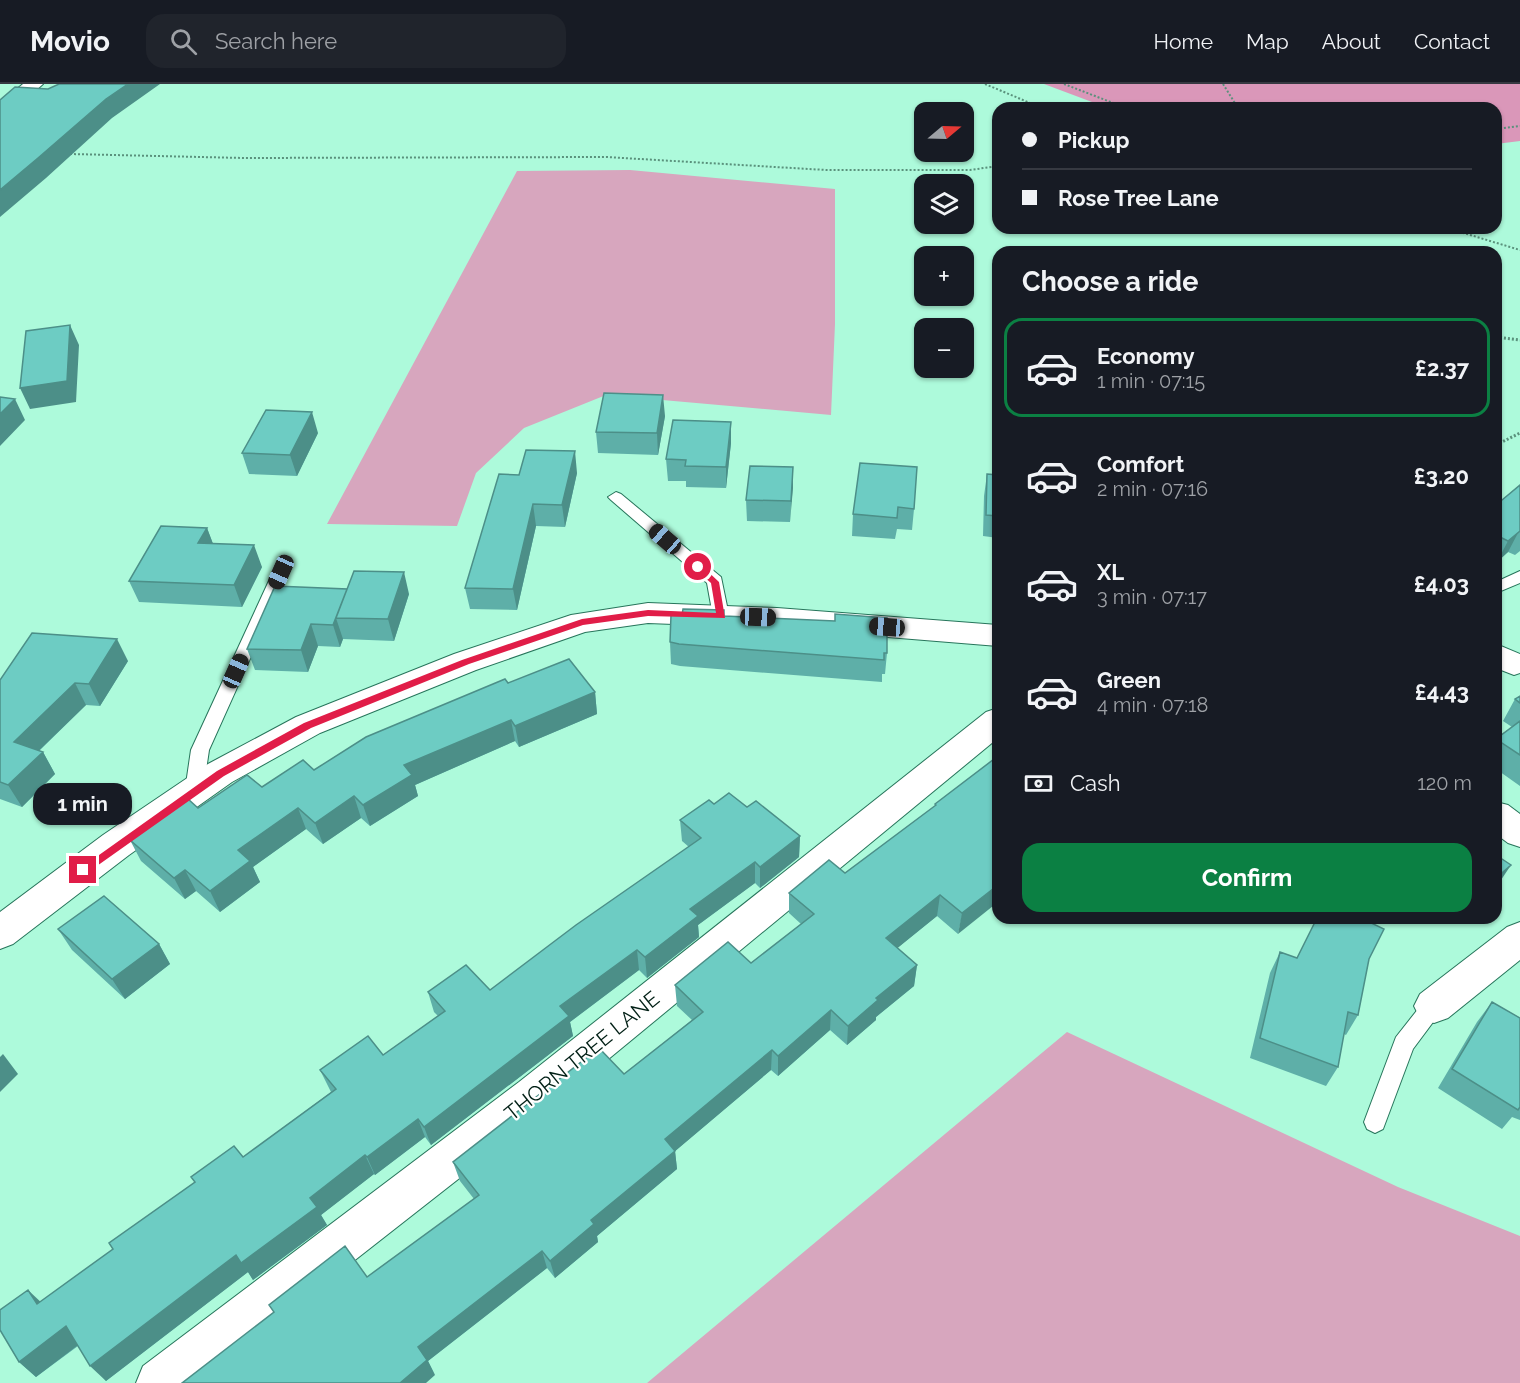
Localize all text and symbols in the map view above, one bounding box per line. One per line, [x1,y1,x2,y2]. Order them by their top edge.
search box [146,14,566,68]
text: Movio [30,25,110,58]
icon: search [167,25,200,58]
text: Search here [215,28,337,54]
text: Home [1154,29,1213,54]
text: Map [1246,29,1289,54]
text: About [1322,29,1381,54]
text: Contact [1414,29,1490,54]
north arrow [914,102,974,162]
map controls [914,102,974,378]
text: Pickup [1058,127,1130,153]
button: layers [914,174,974,234]
text: Rose Tree Lane [1058,185,1219,211]
button: + [914,246,974,306]
text: Choose a ride [1022,266,1198,297]
button: − [914,318,974,378]
icon: car [1025,341,1079,395]
text: Economy [1097,343,1195,369]
text: £2.37 [1415,355,1469,381]
text: 1 min · 07:15 [1097,369,1205,393]
icon: car [1025,449,1079,503]
text: Comfort [1097,451,1184,477]
text: £3.20 [1414,463,1469,489]
text: 2 min · 07:16 [1097,477,1208,501]
car [646,520,684,558]
car [265,552,297,592]
route start [684,553,711,580]
icon: car [1025,557,1079,611]
text: XL [1097,559,1124,585]
text: £4.03 [1414,571,1469,597]
text: 3 min · 07:17 [1097,585,1207,609]
car [740,607,776,627]
car [868,617,906,637]
car [220,651,252,691]
icon: car [1025,665,1079,719]
text: Green [1097,667,1161,693]
text: £4.43 [1415,679,1469,705]
text: 4 min · 07:18 [1097,693,1208,717]
icon: cash [1022,767,1055,800]
text: Cash [1070,770,1121,796]
text: 120 m [1417,771,1472,795]
callout: 1 min [34,783,132,825]
text: 1 min [57,792,108,816]
button: Confirm [1022,843,1472,912]
route end [69,856,96,883]
street label: THORN TREE LANE [499,986,664,1126]

